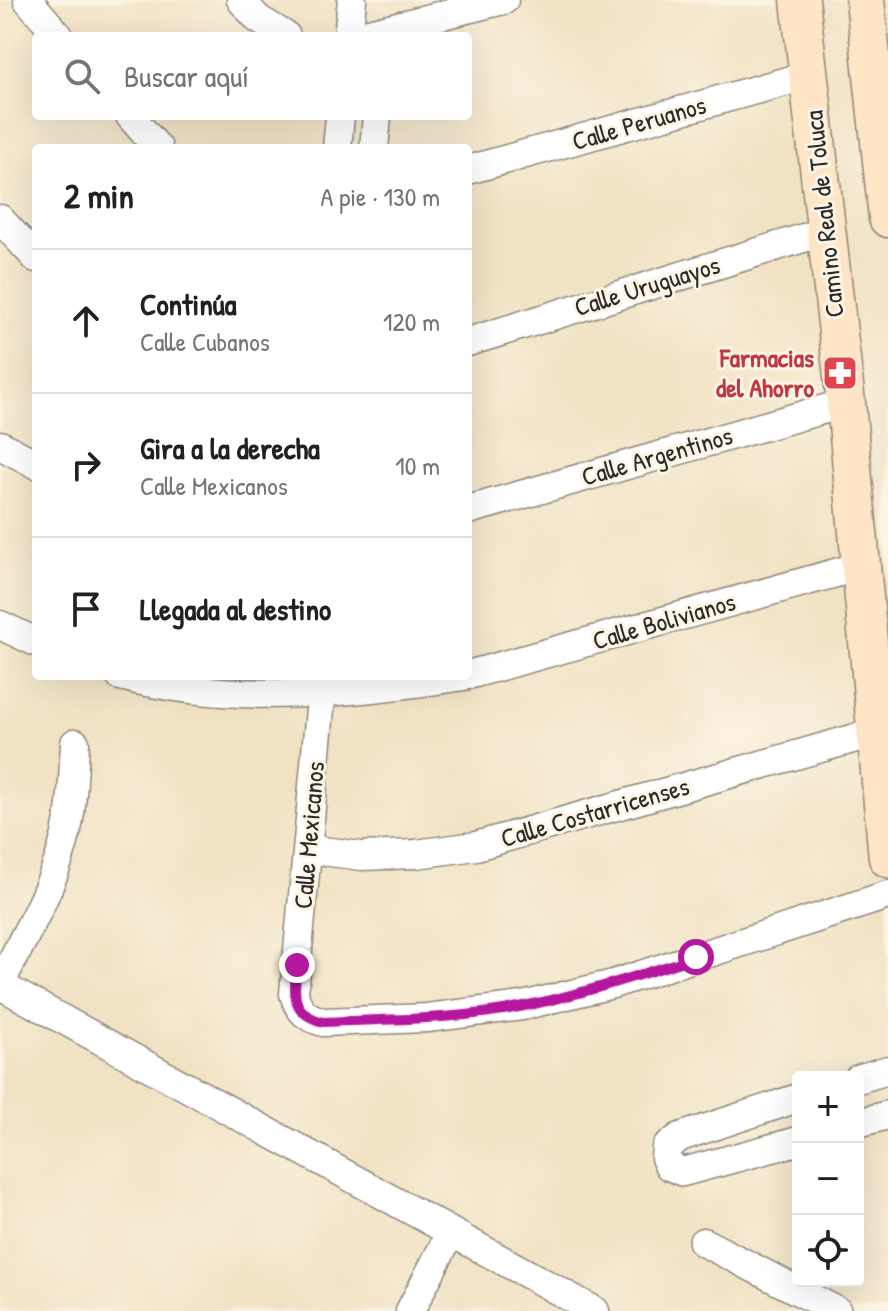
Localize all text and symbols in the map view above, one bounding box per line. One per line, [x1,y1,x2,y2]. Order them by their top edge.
search box [32,32,472,120]
icon: search [60,54,104,98]
text: Buscar aquí [124,56,249,96]
street label: Calle Peruanos [568,87,710,158]
street label: Camino Real de Toluca [795,109,852,319]
text: 2 min [64,173,134,219]
text: A pie · 130 m [320,179,440,214]
street label: Calle Uruguayos [570,247,724,324]
text: Continúa [140,284,236,324]
icon: ahead [64,299,108,343]
text: 120 m [383,304,440,339]
text: Calle Cubanos [140,324,270,359]
place label: Farmacias del Ahorro [716,340,815,405]
pharmacy icon: Farmacias del Ahorro [821,354,859,392]
street label: Calle Argentinos [577,417,736,494]
text: Gira a la derecha [140,428,320,468]
icon: right [64,443,108,487]
text: 10 m [395,448,440,483]
text: Calle Mexicanos [140,468,288,503]
street label: Calle Bolivianos [588,583,739,658]
icon: arrive [64,587,108,631]
text: Llegada al destino [140,589,331,629]
street label: Calle Mexicanos [285,760,332,910]
street label: Calle Costarricenses [497,768,693,855]
route start [678,939,714,975]
route end [279,947,315,983]
map controls [792,1071,864,1287]
button: + [792,1071,864,1143]
button: − [792,1143,864,1215]
button: locate [792,1215,864,1287]

